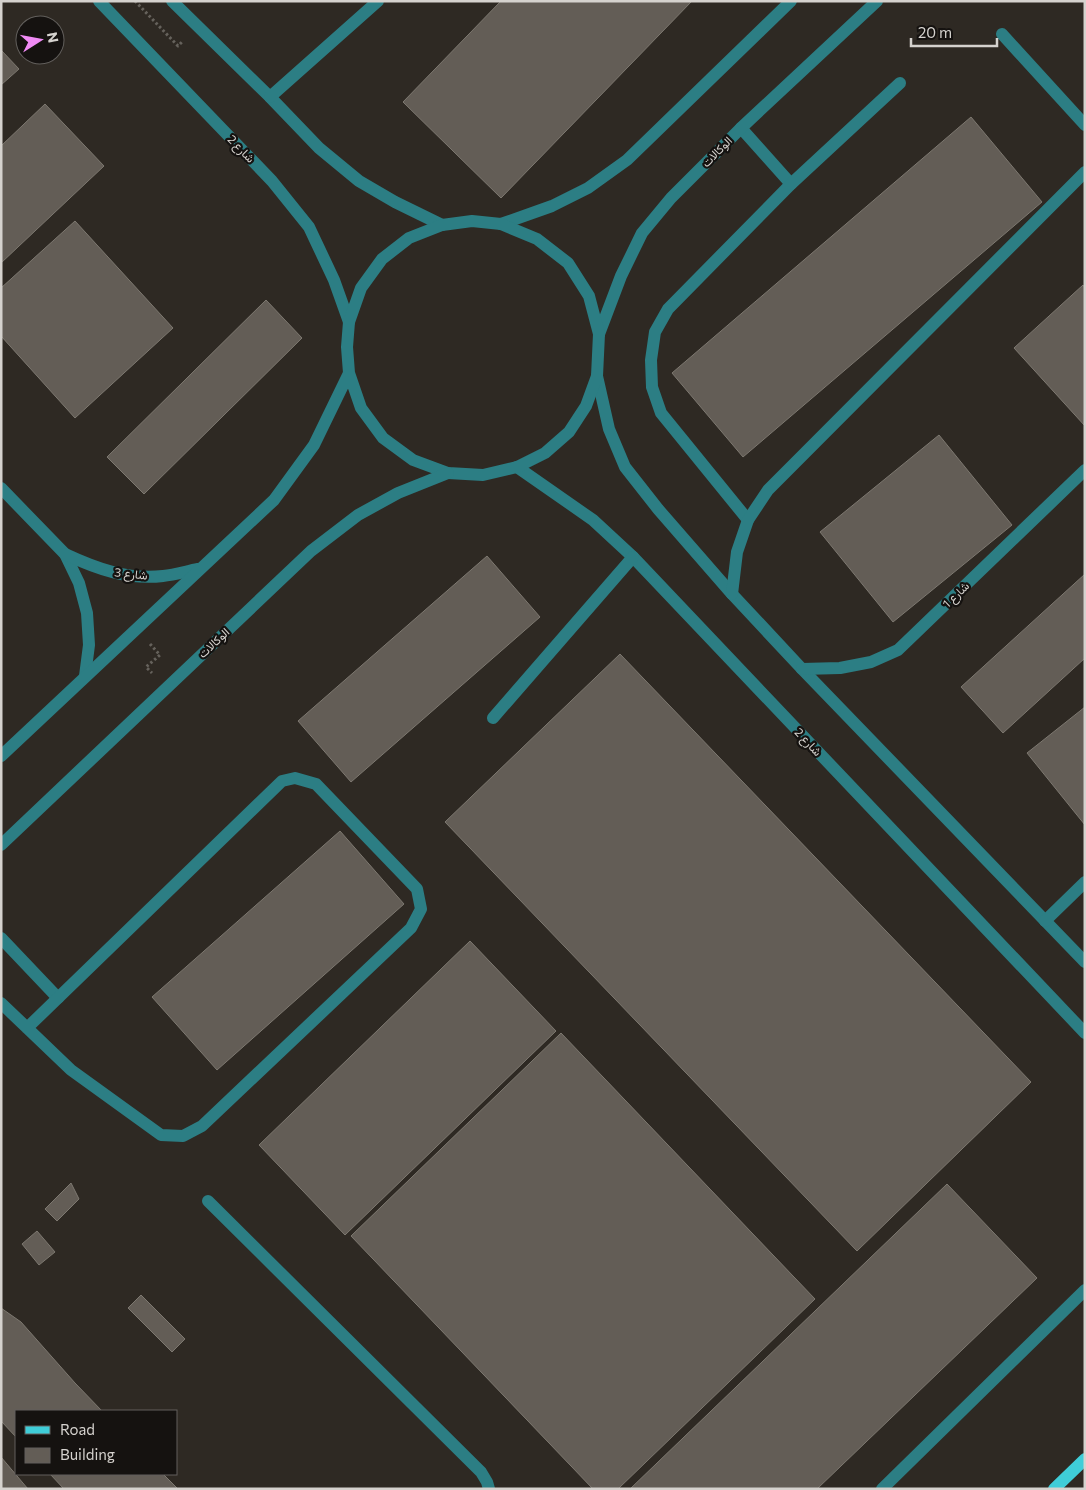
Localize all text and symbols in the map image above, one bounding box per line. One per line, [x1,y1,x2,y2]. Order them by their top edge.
north arrow [15,15,65,65]
scale bar [911,15,997,47]
text: 20 m [918,23,952,41]
text: N [44,31,63,44]
street label: شارع 2 [223,132,258,167]
street label: الوكالات [698,133,736,171]
street label: شارع 3 [114,564,148,585]
street label: شارع 1 [939,578,974,612]
street label: الوكالات [195,624,233,662]
street label: شارع 2 [790,724,825,760]
legend [15,1410,178,1475]
text: Road [60,1420,95,1438]
text: Building [60,1445,115,1463]

